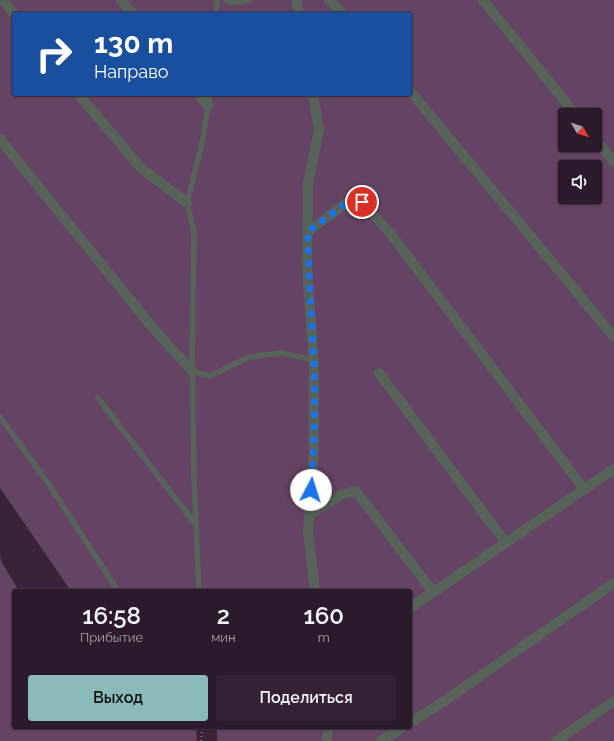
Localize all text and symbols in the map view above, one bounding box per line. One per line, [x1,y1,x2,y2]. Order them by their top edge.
text: 130 m [94,27,173,60]
icon: right [28,28,80,80]
text: Направо [94,61,168,82]
north arrow [558,108,602,152]
map controls [558,108,602,204]
button: sound [558,160,602,204]
pin [345,185,379,219]
icon: arrive [351,191,373,213]
position arrow [290,469,332,511]
text: 16:58 [82,601,141,630]
text: 2 [217,601,230,630]
text: 160 [303,601,344,630]
text: Прибытие [80,630,143,645]
text: мин [211,630,236,645]
text: m [318,630,330,645]
button: Выход [28,675,208,721]
button: Поделиться [216,675,396,721]

